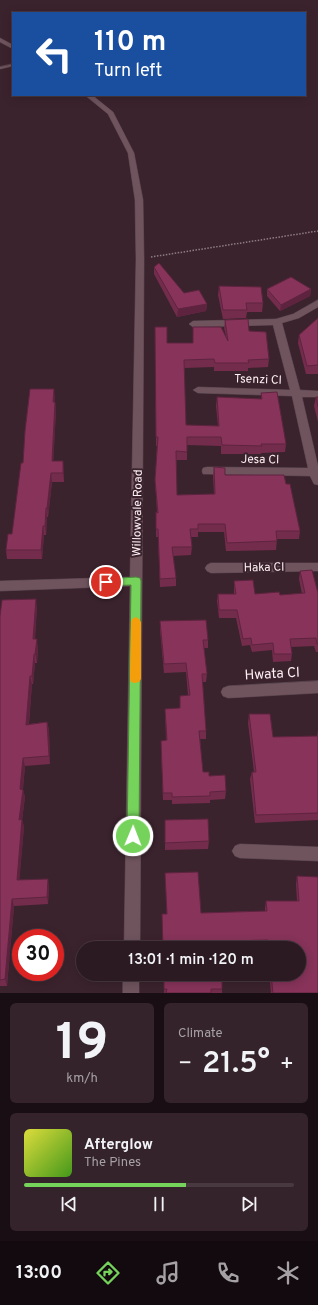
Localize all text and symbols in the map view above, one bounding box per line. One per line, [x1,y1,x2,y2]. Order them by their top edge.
text: 110 m [94,25,166,61]
icon: left [28,28,80,80]
text: Turn left [94,60,162,83]
street label: Tsenzi Cl [234,371,282,389]
street label: Jesa Cl [241,452,279,468]
street label: Willowvale Road [129,469,147,557]
street label: Haka Cl [244,560,284,576]
pin [89,565,123,599]
icon: arrive [95,571,117,593]
street label: Hwata Cl [244,665,300,684]
position arrow [112,815,154,857]
speed limit sign: 30 [12,929,64,981]
text: 13:01 · 1 min · 120 m [128,951,254,970]
text: 19 [56,1012,108,1078]
text: Climate [178,1026,223,1042]
text: 21.5° [202,1046,270,1083]
text: − [178,1051,192,1078]
text: + [280,1051,294,1078]
text: km/h [66,1071,98,1087]
text: Afterglow [84,1136,153,1155]
text: The Pines [84,1155,141,1171]
icon: previous [58,1193,80,1215]
icon: pause [148,1193,170,1215]
icon: next [238,1193,260,1215]
icon: directions [94,1259,122,1287]
icon: music [154,1259,182,1287]
icon: phone [214,1259,242,1287]
icon: climate [274,1259,302,1287]
text: 13:00 [16,1262,62,1285]

